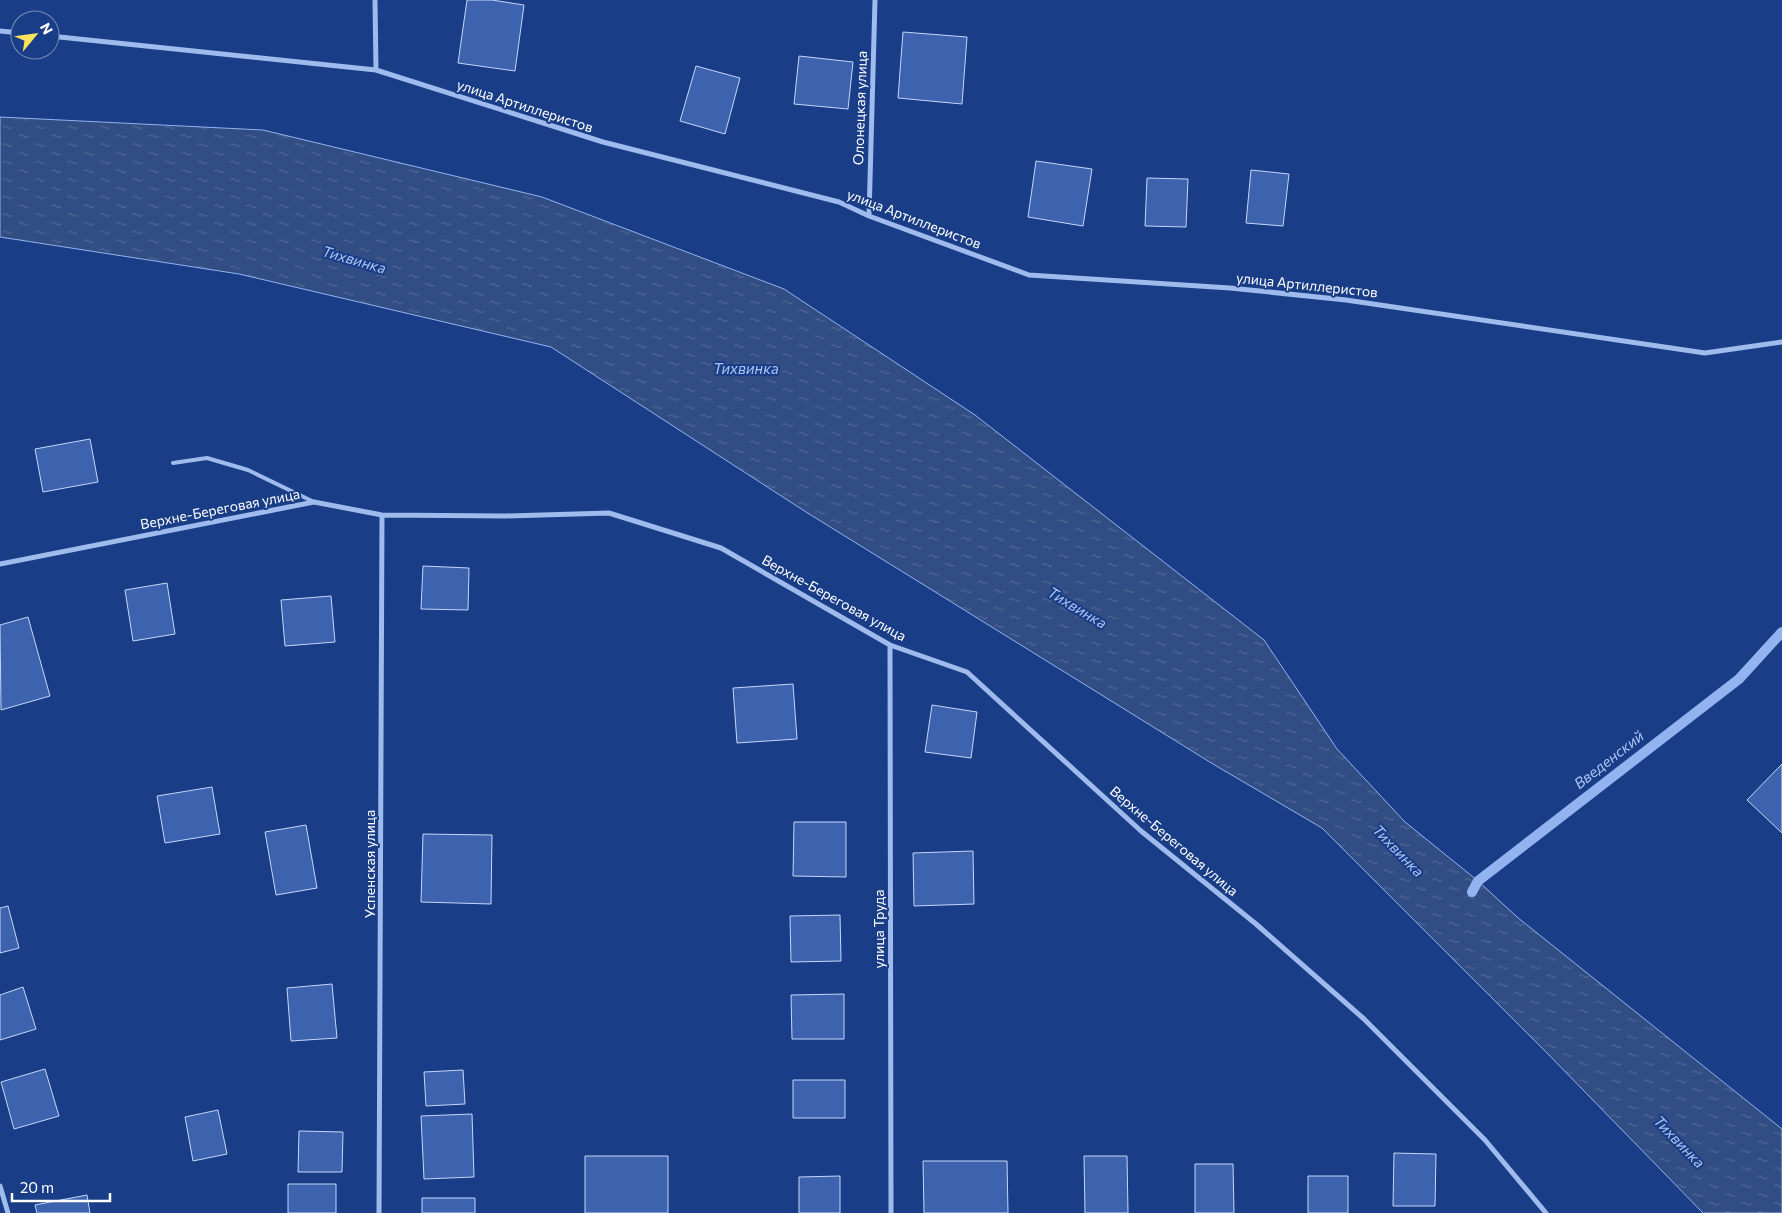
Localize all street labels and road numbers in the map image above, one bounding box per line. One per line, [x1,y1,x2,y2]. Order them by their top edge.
street label: Олонецкая улица [849,51,870,165]
street label: улица Артиллеристов [455,75,595,136]
street label: улица Артиллеристов [845,185,984,252]
street label: улица Артиллеристов [1235,269,1379,300]
street label: Верхне-Береговая улица [139,485,301,532]
street label: Верхне-Береговая улица [759,551,909,644]
street label: Верхне-Береговая улица [1107,782,1242,899]
street label: Успенская улица [361,810,378,918]
street label: улица Труда [870,889,887,969]

